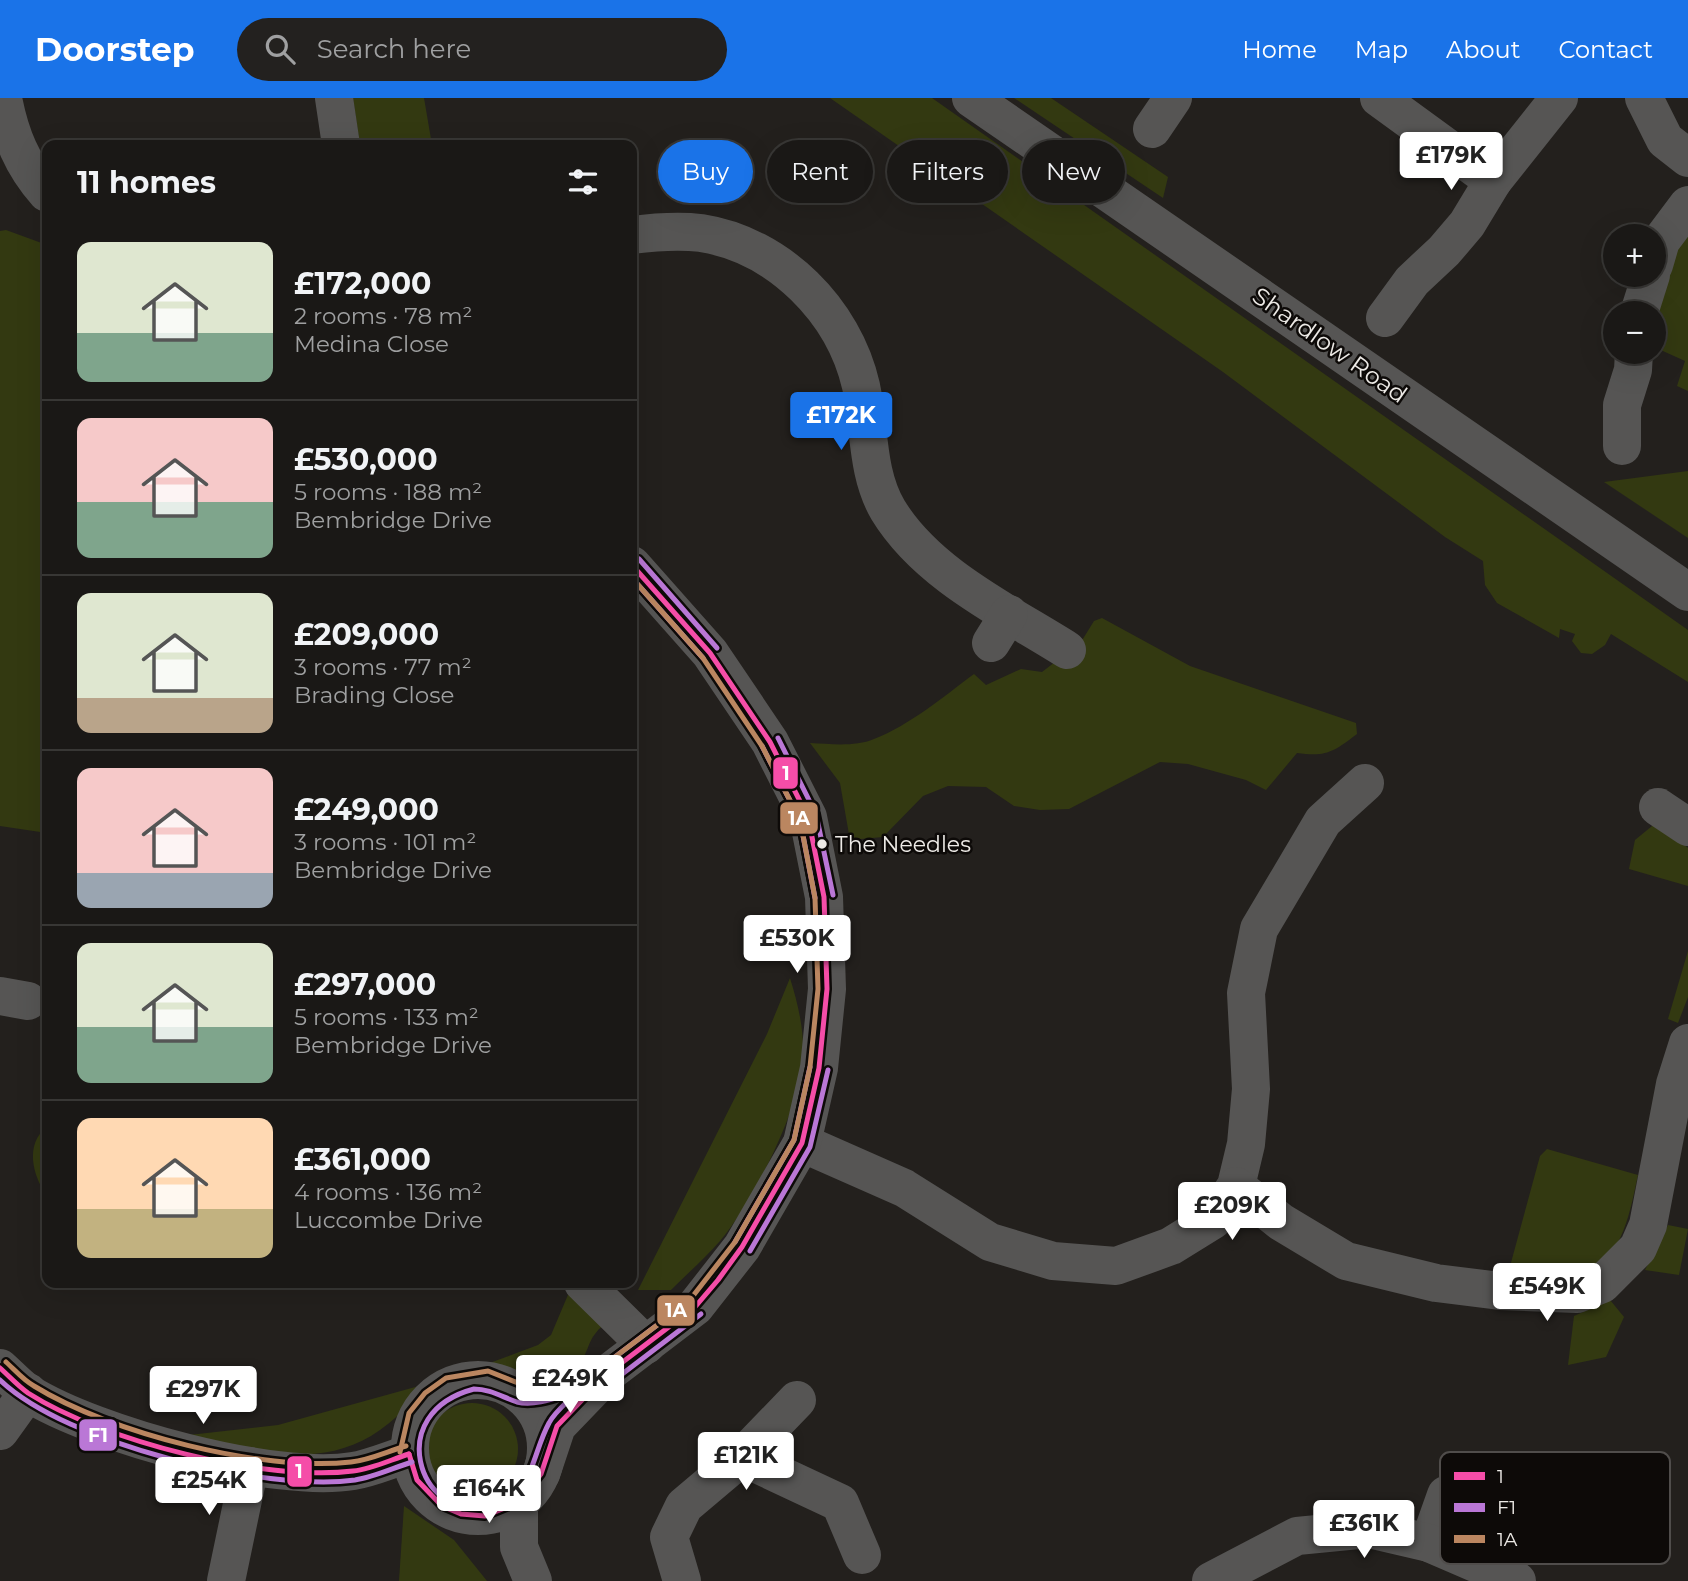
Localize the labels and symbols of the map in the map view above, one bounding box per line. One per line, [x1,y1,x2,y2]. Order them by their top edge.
pin: £179K [1402,132,1500,192]
street label: Shardlow Road [1247,281,1413,409]
pin: £172K [792,392,890,452]
line badge: 1 [772,756,799,790]
text: 1 [782,762,790,785]
line badge: 1A [779,801,819,835]
text: 1A [788,807,810,830]
place label: The Needles [835,831,971,858]
marker: The Needles [815,837,829,851]
pin: £530K [748,916,846,975]
pin: £209K [1183,1182,1281,1242]
pin: £549K [1498,1264,1596,1323]
line badge: 1A [656,1294,696,1327]
text: 1A [665,1299,687,1322]
pin: £249K [521,1356,619,1415]
pin: £297K [154,1366,252,1426]
line badge: F1 [78,1418,118,1452]
text: F1 [88,1424,108,1447]
pin: £121K [697,1432,795,1492]
legend [1440,1452,1670,1564]
line badge: 1 [286,1455,313,1488]
pin: £254K [160,1458,258,1517]
text: 1 [295,1460,303,1483]
text: 1 [1497,1465,1504,1488]
pin: £164K [440,1466,538,1525]
text: F1 [1497,1496,1516,1519]
pin: £361K [1315,1500,1413,1560]
text: 1A [1497,1528,1518,1551]

